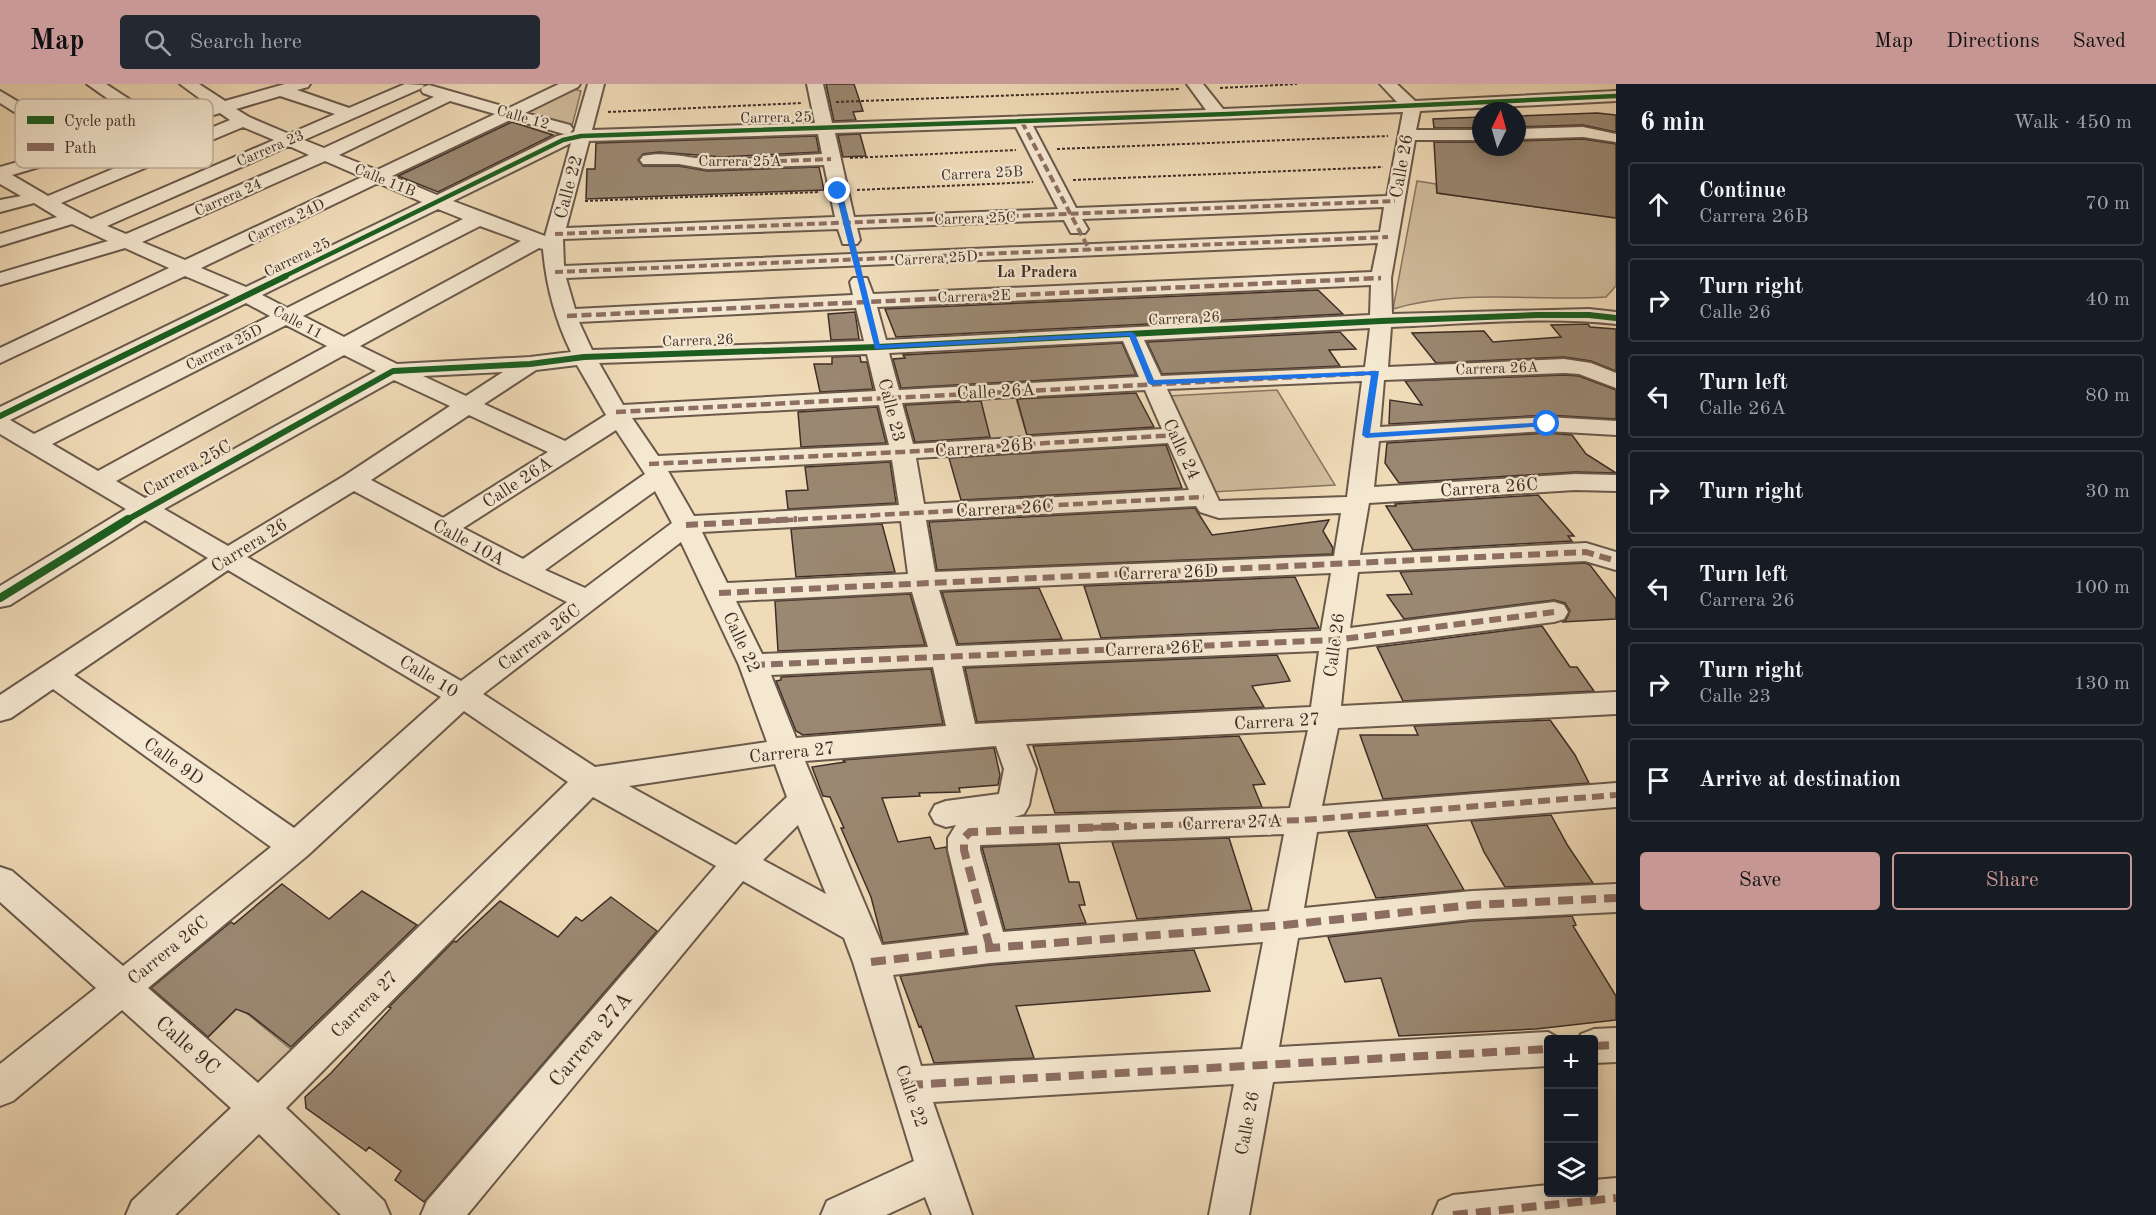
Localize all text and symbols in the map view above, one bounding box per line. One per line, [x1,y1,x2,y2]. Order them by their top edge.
search box [120,15,540,69]
icon: search [141,26,174,59]
text: Map [30,28,84,56]
text: Search here [189,31,302,53]
text: Map [1874,31,1913,52]
text: Directions [1946,31,2040,52]
text: Saved [2073,31,2126,52]
legend [15,99,213,168]
north arrow [1472,102,1526,156]
street label: Calle 12 [495,104,551,133]
street label: Carrera 25 [740,110,812,127]
text: 6 min [1640,110,1705,136]
text: Walk · 450 m [2013,113,2132,133]
text: Cycle path [64,114,136,130]
street label: Carrera 23 [235,128,307,170]
street label: Calle 26 [1387,133,1416,200]
text: Path [64,141,97,157]
street label: Calle 22 [552,154,586,221]
street label: Carrera 25A [698,155,782,170]
street label: Calle 11B [352,162,417,200]
street label: Carrera 25B [941,165,1024,184]
street label: Carrera 24 [193,177,264,220]
route end [824,177,850,203]
text: Continue [1699,180,1786,202]
icon: ahead [1642,188,1675,221]
text: 70 m [2085,194,2130,214]
street label: Carrera 24D [246,197,327,247]
text: Carrera 26B [1699,207,1809,227]
street label: Carrera 25C [934,211,1016,228]
street label: Carrera 25 [262,236,333,281]
street label: Carrera 25D [894,250,978,269]
district label: La Pradera [997,265,1077,281]
text: Turn right [1699,276,1803,298]
icon: right [1642,284,1675,317]
street label: Carrera 2E [937,289,1011,306]
text: 40 m [2085,290,2130,310]
text: Calle 26 [1699,303,1771,323]
street label: Calle 11 [270,304,325,343]
street label: Carrera 26 [1148,310,1220,329]
street label: Carrera 25D [184,323,265,374]
street label: Carrera 26 [662,333,734,350]
street label: Carrera 26A [1455,361,1539,378]
text: Turn left [1699,372,1788,394]
street label: Calle 23 [874,377,908,444]
icon: left [1642,380,1675,413]
street label: Calle 26A [956,381,1036,403]
text: 80 m [2085,386,2130,406]
text: Calle 26A [1699,399,1786,419]
route start [1533,410,1559,436]
street label: Calle 24 [1159,416,1203,483]
street label: Carrera 26B [934,436,1034,460]
street label: Carrera 25C [140,437,235,501]
street label: Calle 26A [480,454,556,512]
street label: Carrera 26C [1439,476,1539,500]
icon: right [1642,476,1675,509]
text: Turn right [1699,481,1803,503]
text: 30 m [2085,482,2130,502]
street label: Carrera 26C [956,497,1055,521]
street label: Carrera 26 [208,515,291,576]
street label: Calle 10A [430,516,508,569]
street label: Carrera 26D [1118,562,1218,584]
text: Turn left [1699,564,1788,586]
icon: left [1642,572,1675,605]
text: 100 m [2074,578,2130,598]
text: Carrera 26 [1699,591,1795,611]
street label: Carrera 26C [495,601,584,675]
street label: Calle 22 [719,609,763,676]
street label: Calle 26 [1322,612,1348,679]
street label: Carrera 26E [1104,638,1204,660]
street label: Calle 10 [396,652,461,701]
text: Turn right [1699,660,1803,682]
icon: right [1642,668,1675,701]
text: 130 m [2074,674,2130,694]
text: Calle 23 [1699,687,1771,707]
street label: Carrera 27 [1234,711,1321,733]
street label: Calle 9D [140,735,207,789]
street label: Carrera 27 [748,740,836,766]
icon: arrive [1642,764,1675,797]
text: Arrive at destination [1699,769,1901,791]
street label: Carrera 27A [1182,812,1283,834]
button: Save [1640,852,1880,910]
button: Share [1892,852,2132,910]
street label: Carrera 26C [125,913,212,989]
street label: Carrera 27 [328,968,402,1042]
street label: Carrera 27A [546,989,637,1091]
street label: Calle 9C [151,1013,223,1080]
map controls [1544,1035,1598,1197]
button: + [1544,1035,1598,1089]
street label: Calle 22 [892,1063,930,1130]
button: − [1544,1089,1598,1143]
street label: Calle 26 [1233,1090,1263,1157]
button: layers [1544,1143,1598,1197]

